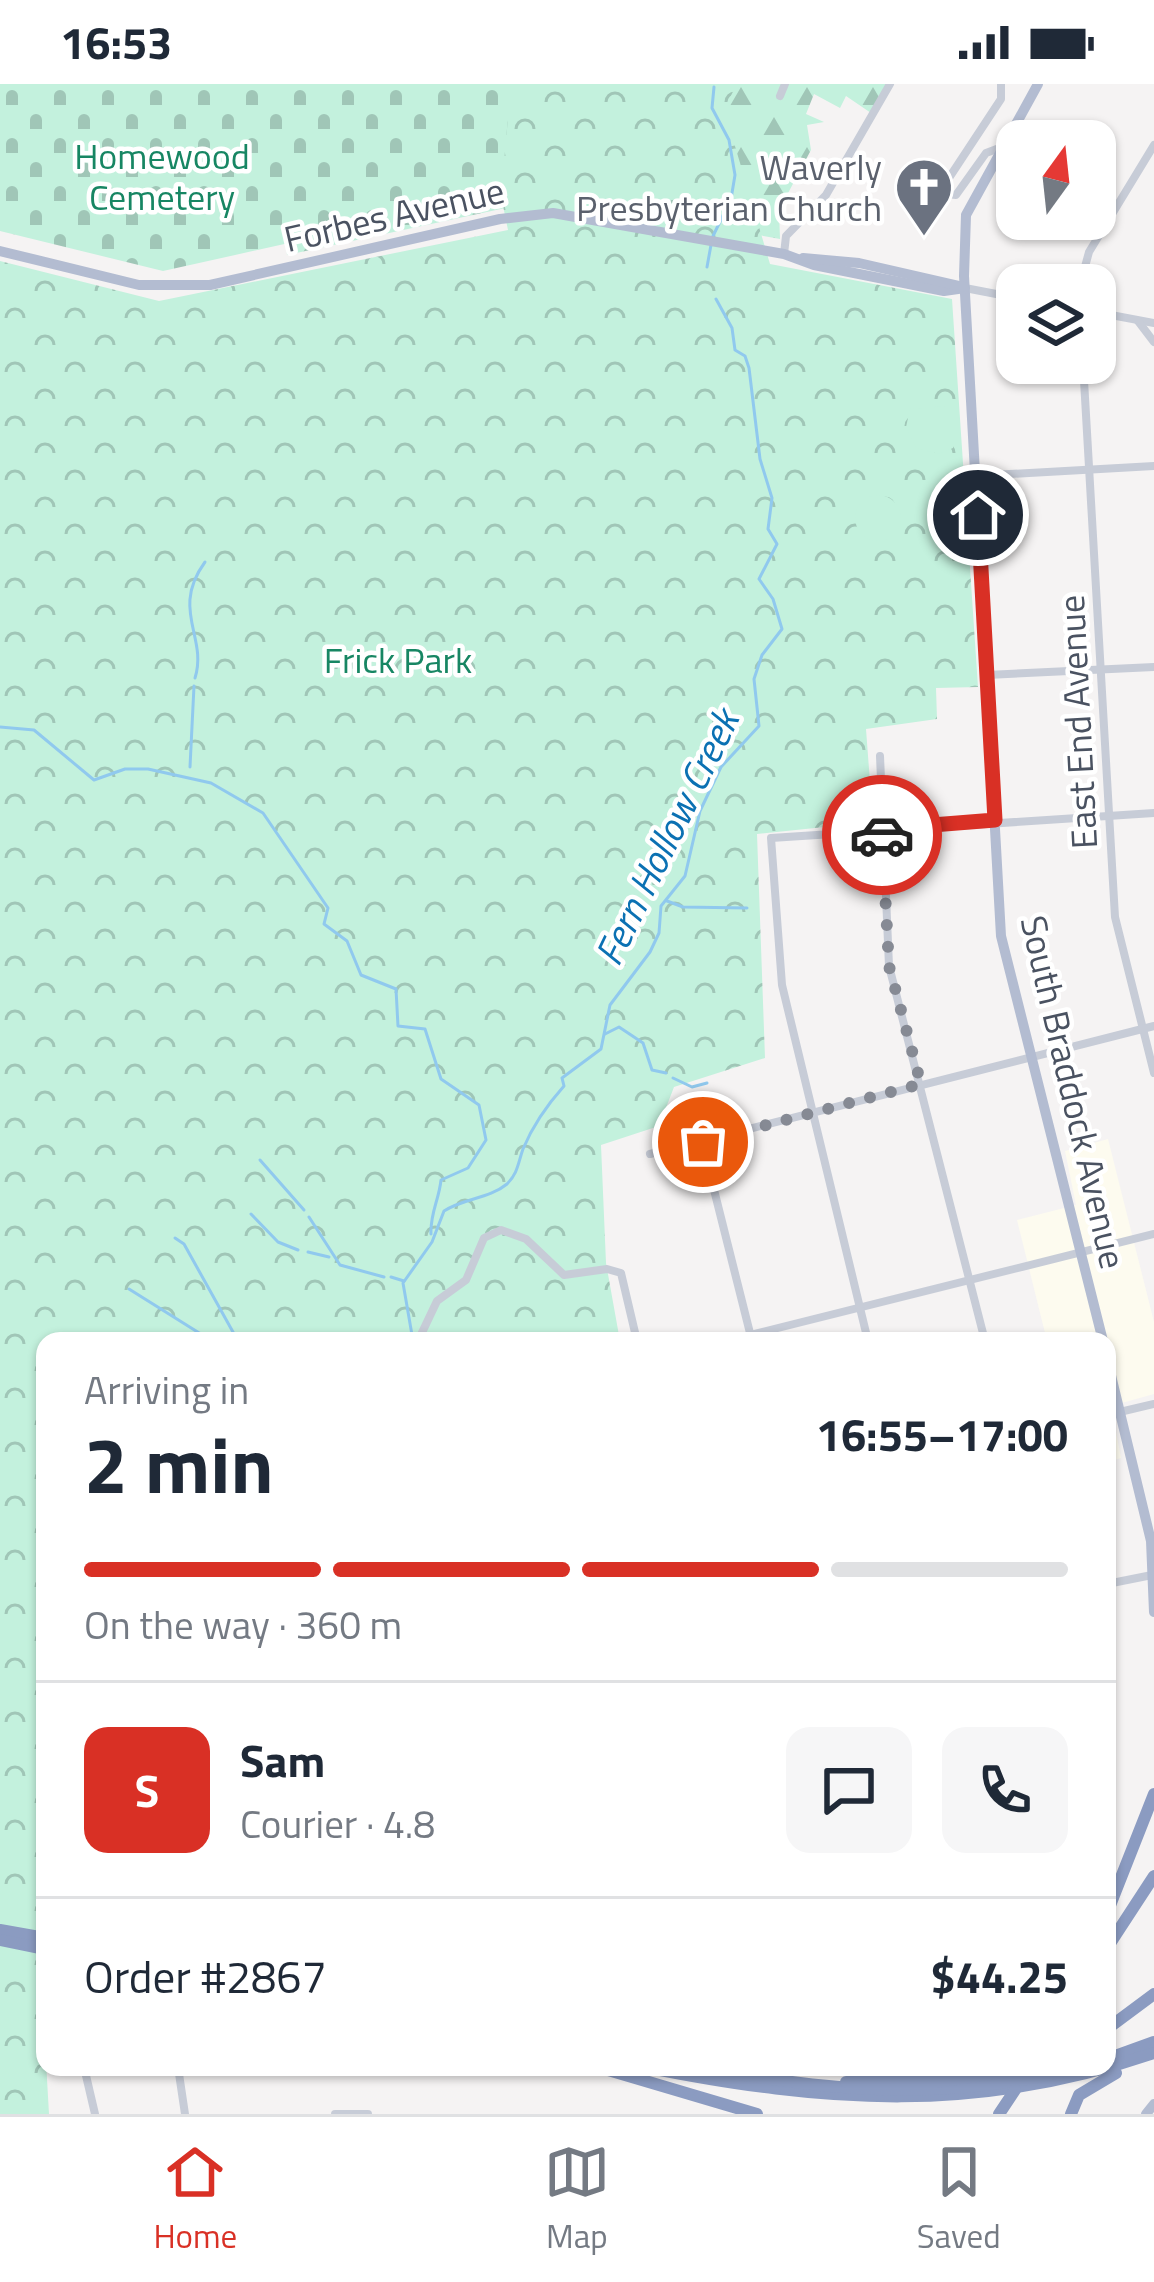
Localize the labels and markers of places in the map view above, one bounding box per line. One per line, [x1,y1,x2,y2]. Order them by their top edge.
place label: Waverly Presbyterian Church [576,139,882,235]
church icon: Waverly Presbyterian Church [893,156,955,238]
pin [927,464,1029,566]
pin [652,1091,754,1193]

